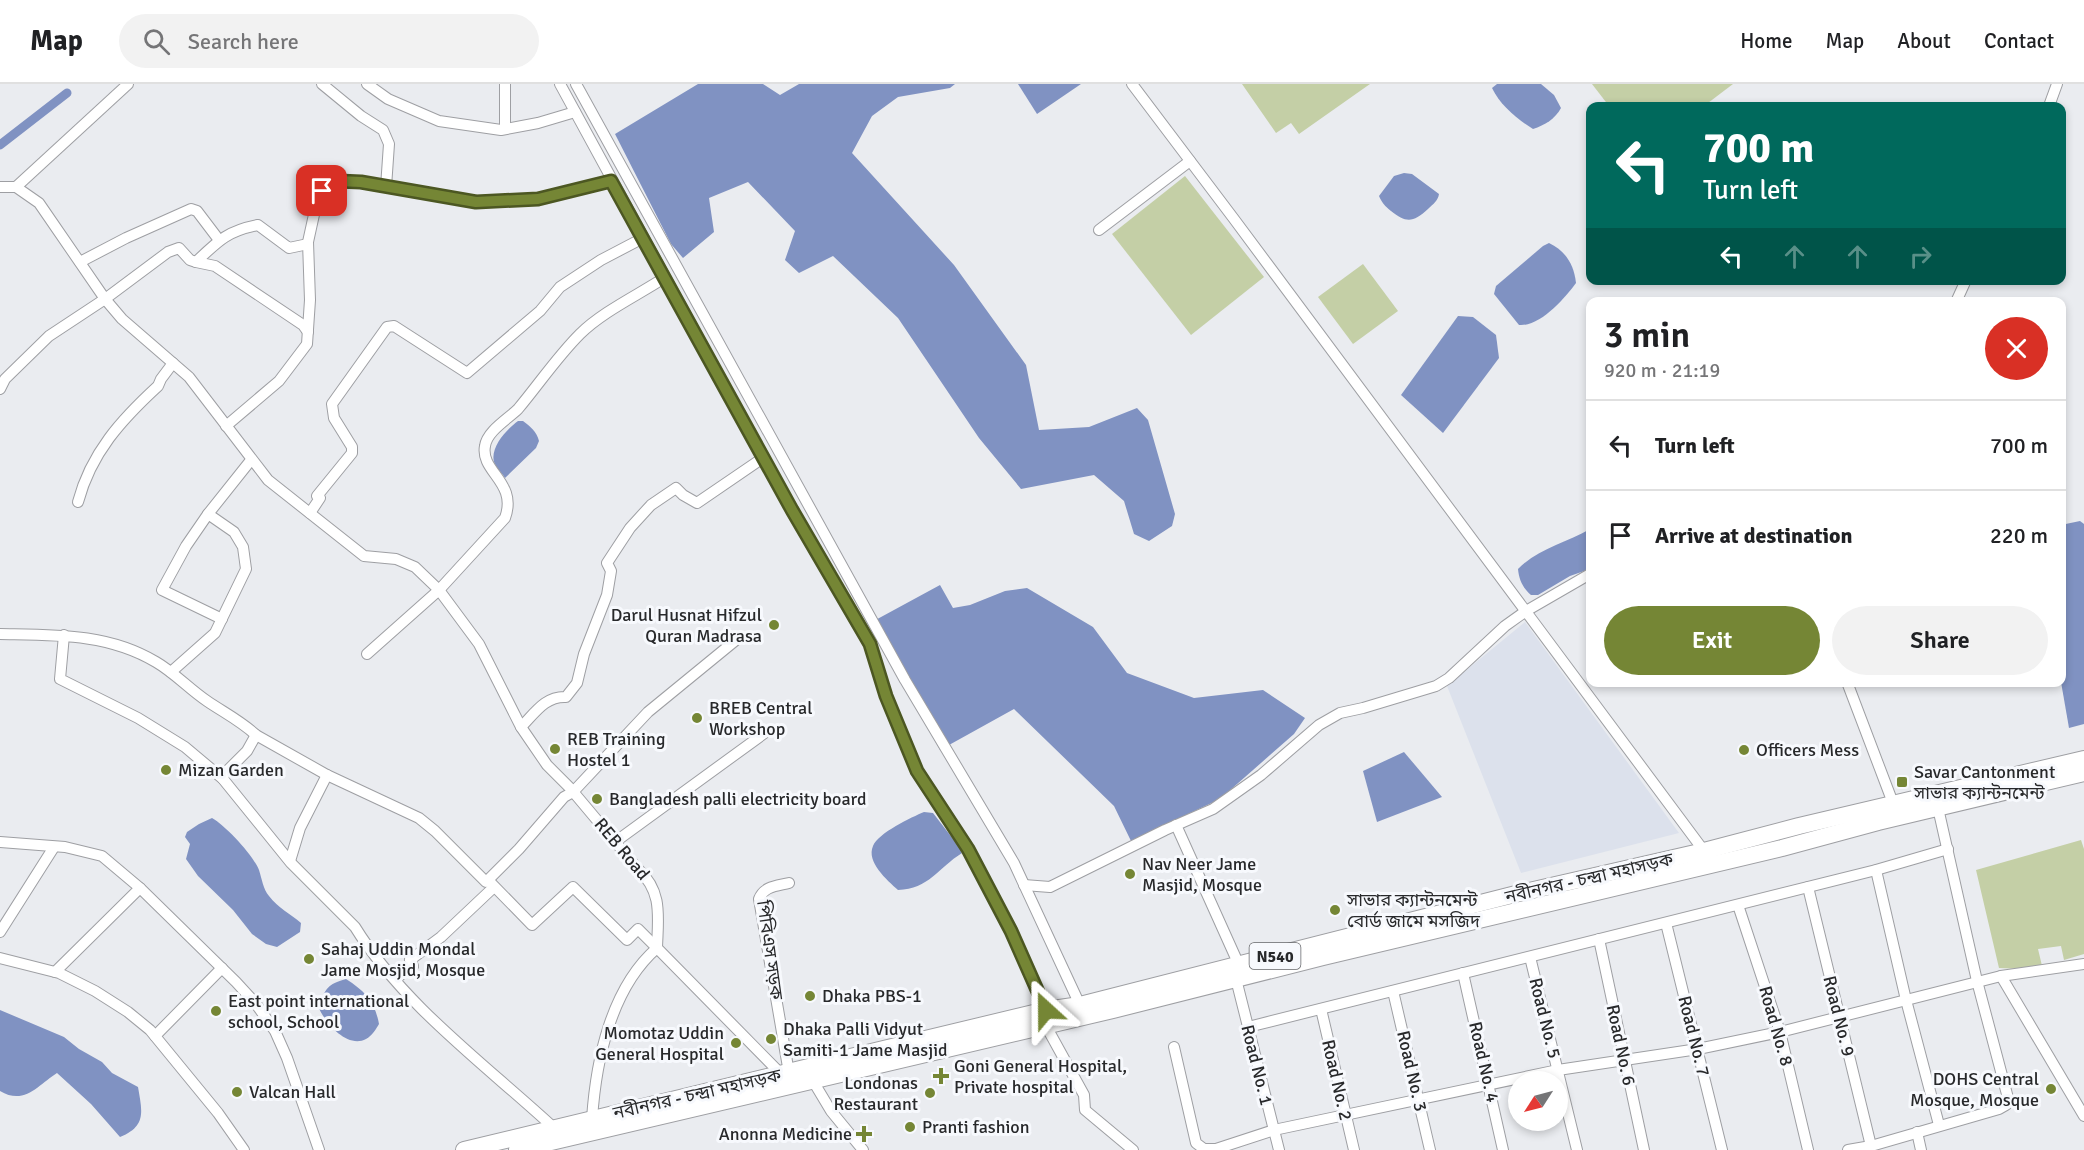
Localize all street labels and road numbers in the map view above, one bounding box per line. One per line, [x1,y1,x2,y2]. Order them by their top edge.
street label: REB Road [590,813,654,885]
street label: নবীনগর - চন্দ্রা মহাসড়ক [1502,848,1676,908]
street label: পিবিএস সড়ক [752,898,788,1002]
road number: N540 [1250,943,1300,969]
street label: Road No. 9 [1818,973,1860,1059]
street label: Road No. 5 [1524,975,1566,1061]
street label: Road No. 8 [1754,983,1798,1069]
street label: Road No. 7 [1673,993,1715,1079]
street label: Road No. 6 [1602,1002,1640,1088]
street label: Road No. 4 [1464,1019,1504,1105]
street label: Road No. 1 [1236,1022,1278,1108]
street label: Road No. 3 [1392,1028,1432,1114]
street label: Road No. 2 [1317,1037,1357,1123]
street label: নবীনগর - চন্দ্রা মহাসড়ক [610,1064,784,1124]

